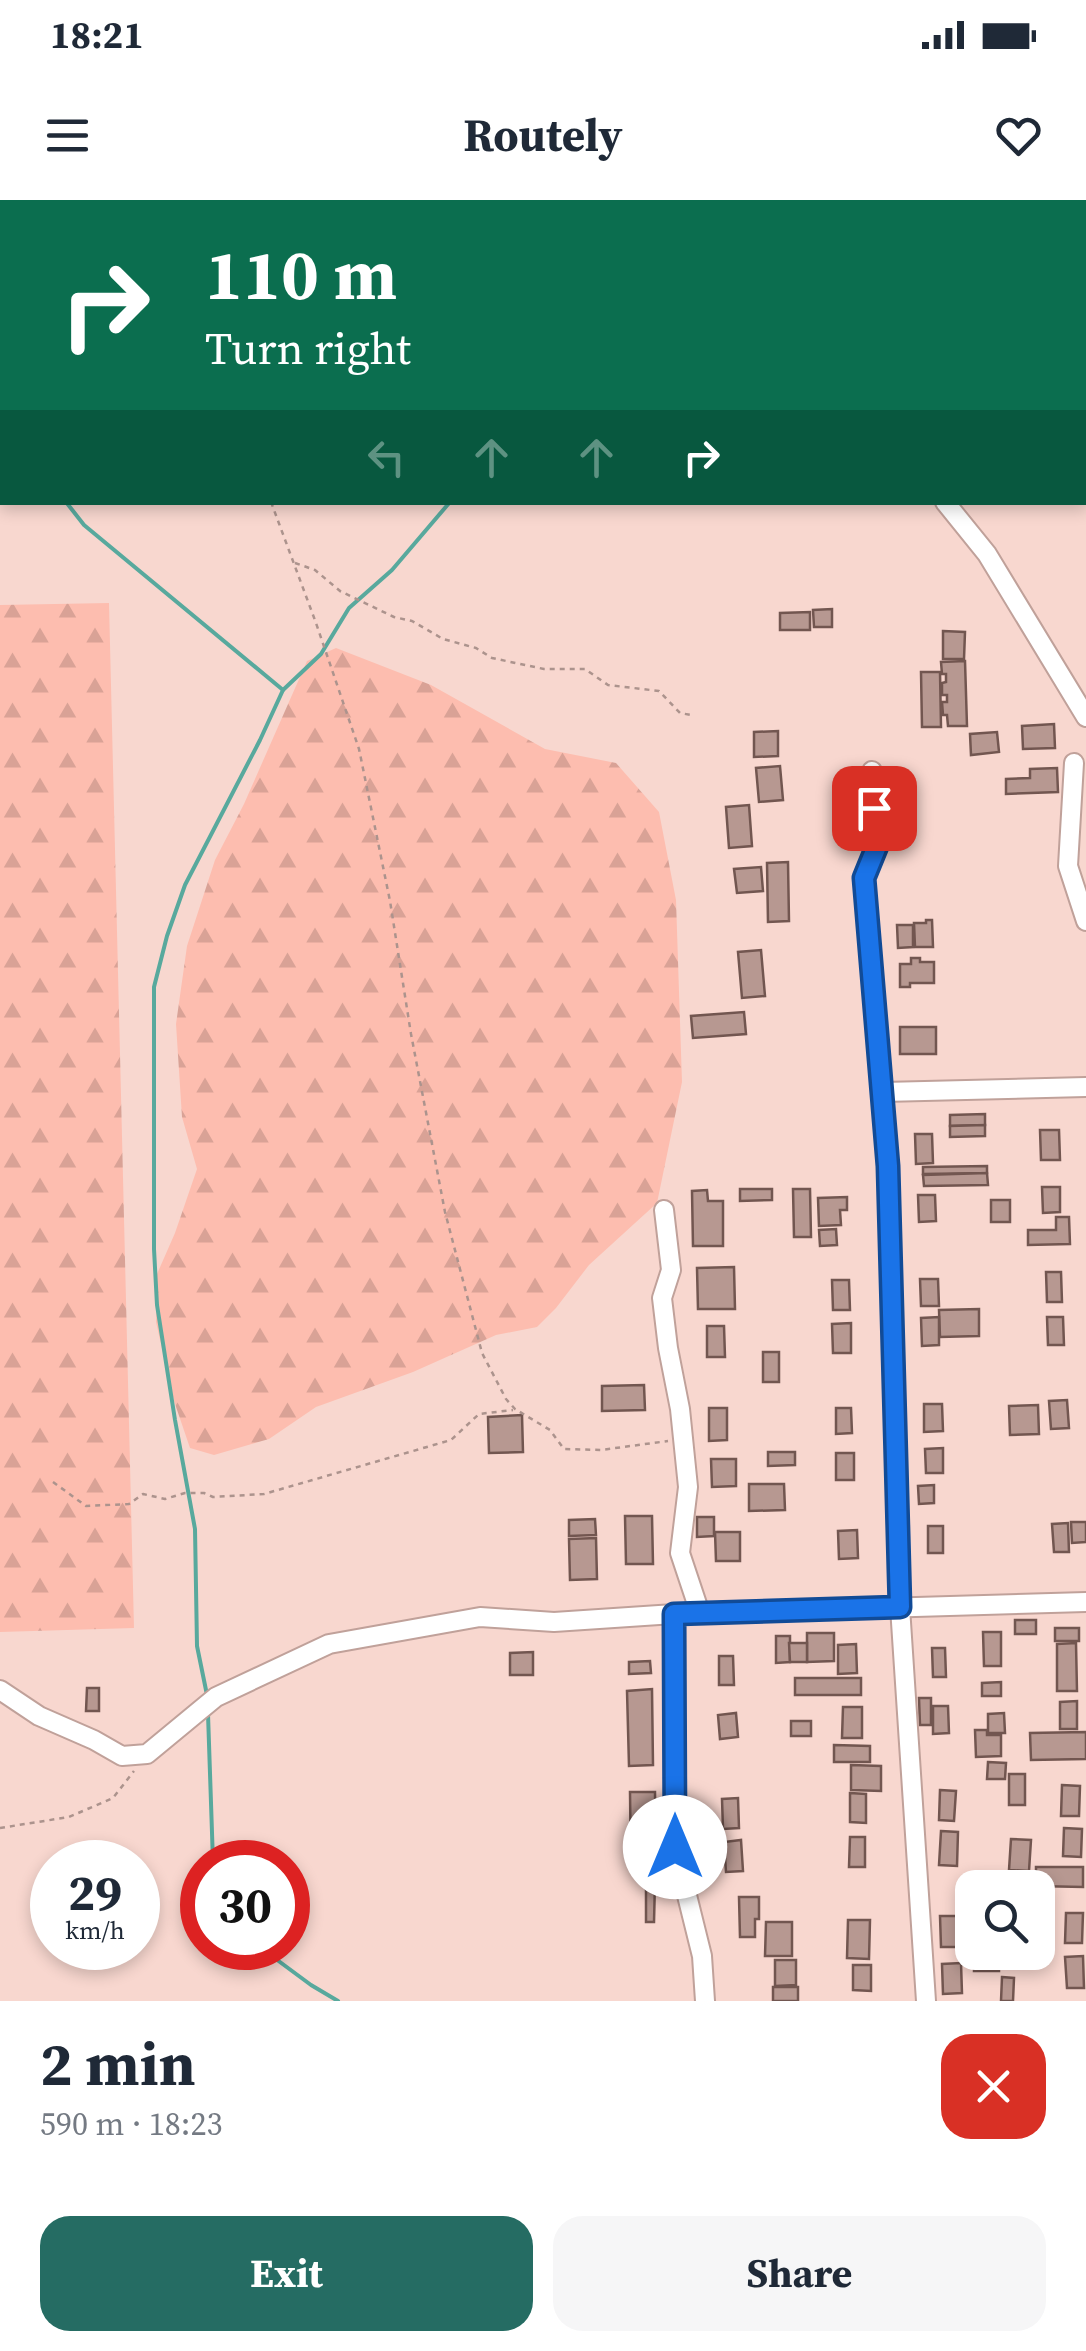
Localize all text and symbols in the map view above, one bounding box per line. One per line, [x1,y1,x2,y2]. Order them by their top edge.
text: 18:21 [50,9,144,61]
text: Routely [463,104,623,166]
icon: menu [40,108,95,163]
icon: heart [991,108,1046,163]
text: 110 m [205,226,397,322]
icon: right [40,240,170,370]
text: Turn right [205,317,411,379]
icon: left [359,430,414,485]
icon: ahead [464,430,519,485]
icon: ahead [569,430,624,485]
icon: right [674,430,729,485]
pin [832,766,917,851]
icon: arrive [847,781,902,836]
position arrow [623,1795,727,1899]
speed limit sign: 30 [180,1840,310,1970]
text: 29 [68,1858,122,1927]
map controls [955,1870,1055,1970]
button: search [955,1870,1055,1970]
text: km/h [65,1913,125,1947]
text: 2 min [40,2023,196,2105]
button: close [941,2034,1046,2139]
text: 590 m · 18:23 [40,2102,222,2146]
button: Exit [40,2216,533,2331]
button: Share [553,2216,1046,2331]

